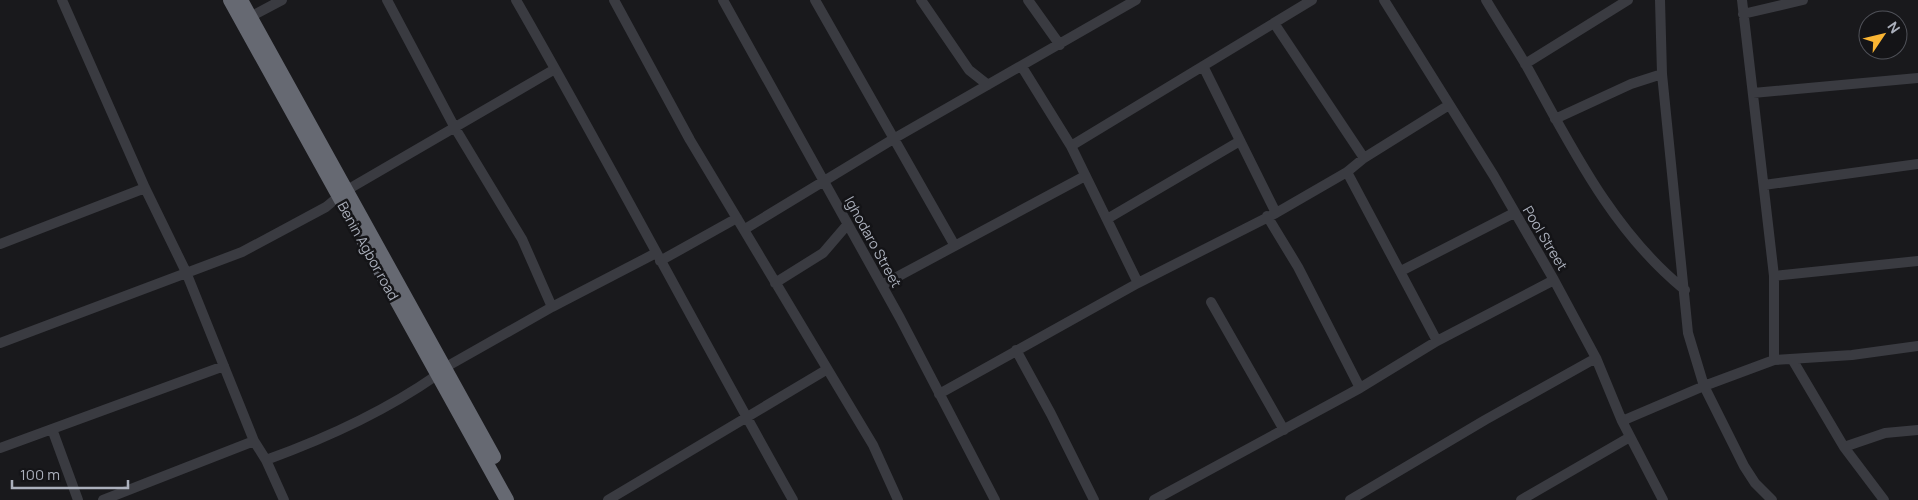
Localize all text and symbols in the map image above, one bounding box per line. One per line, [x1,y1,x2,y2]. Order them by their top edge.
north arrow [1858,10,1908,60]
text: N [1883,18,1905,37]
street label: Ighodaro Street [841,193,906,291]
street label: Benin Agbor road [333,198,403,304]
street label: Pool Street [1519,202,1572,274]
scale bar [12,458,129,490]
text: 100 m [20,464,60,485]

